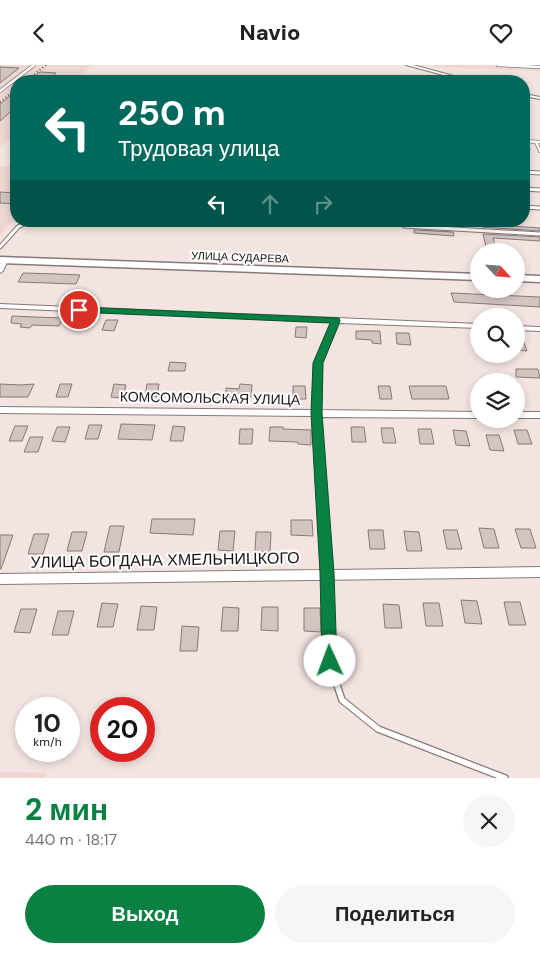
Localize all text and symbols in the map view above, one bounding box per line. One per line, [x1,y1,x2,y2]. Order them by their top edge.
text: Navio [240,18,300,47]
icon: back [25,19,53,47]
icon: heart [487,19,515,47]
text: 250 m [118,90,226,136]
icon: left [35,95,100,160]
text: Трудовая улица [118,134,279,163]
icon: left [203,190,231,218]
icon: ahead [256,190,284,218]
icon: right [309,190,337,218]
north arrow [470,243,525,297]
map controls [470,243,525,428]
street label: УЛИЦА СУДАРЕВА [191,248,290,266]
pin [58,289,100,331]
icon: arrive [65,296,93,324]
button: search [470,308,525,363]
button: layers [470,373,525,428]
street label: КОМСОМОЛЬСКАЯ УЛИЦА [120,387,301,409]
street label: УЛИЦА БОГДАНА ХМЕЛЬНИЦКОГО [30,547,300,573]
position arrow [303,634,355,686]
speed limit sign: 20 [90,697,155,762]
text: 10 [34,707,61,740]
text: km/h [33,734,62,750]
text: 2 мин [25,790,108,829]
button: close [463,795,515,847]
text: 440 m · 18:17 [25,829,117,850]
button: Выход [25,885,265,943]
button: Поделиться [275,885,515,943]

